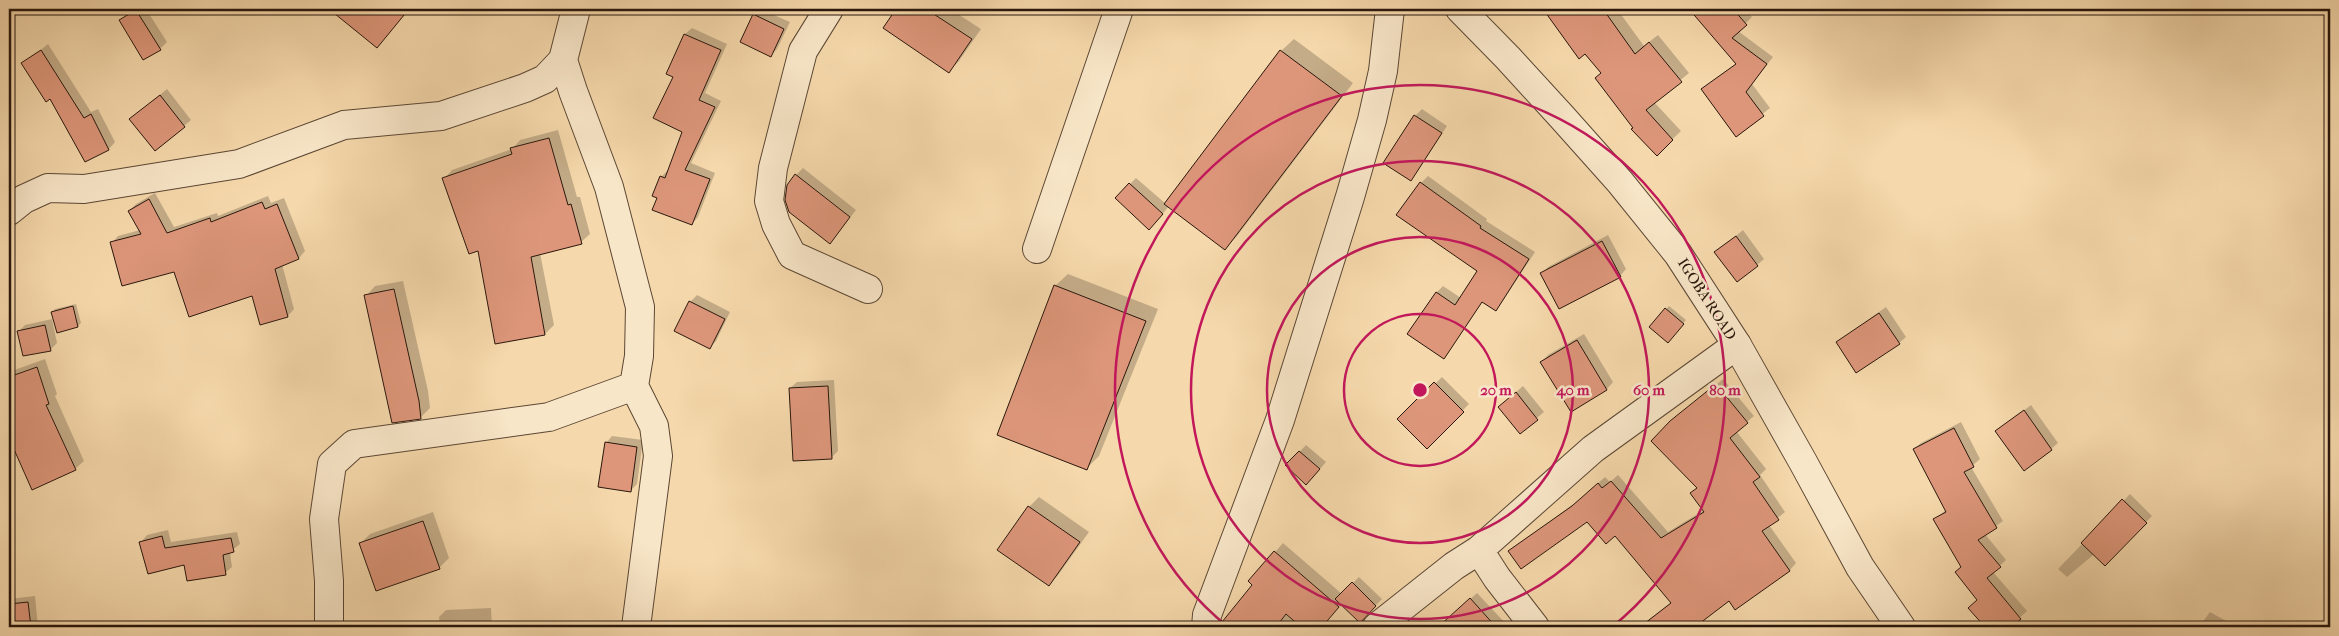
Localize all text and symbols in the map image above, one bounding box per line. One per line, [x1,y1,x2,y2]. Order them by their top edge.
street label: IGOBA ROAD [1674,255,1740,343]
centre of rings [1411,381,1429,399]
text: 20 m [1480,381,1512,399]
text: 40 m [1556,381,1590,399]
text: 60 m [1633,381,1666,399]
text: 80 m [1709,381,1741,399]

